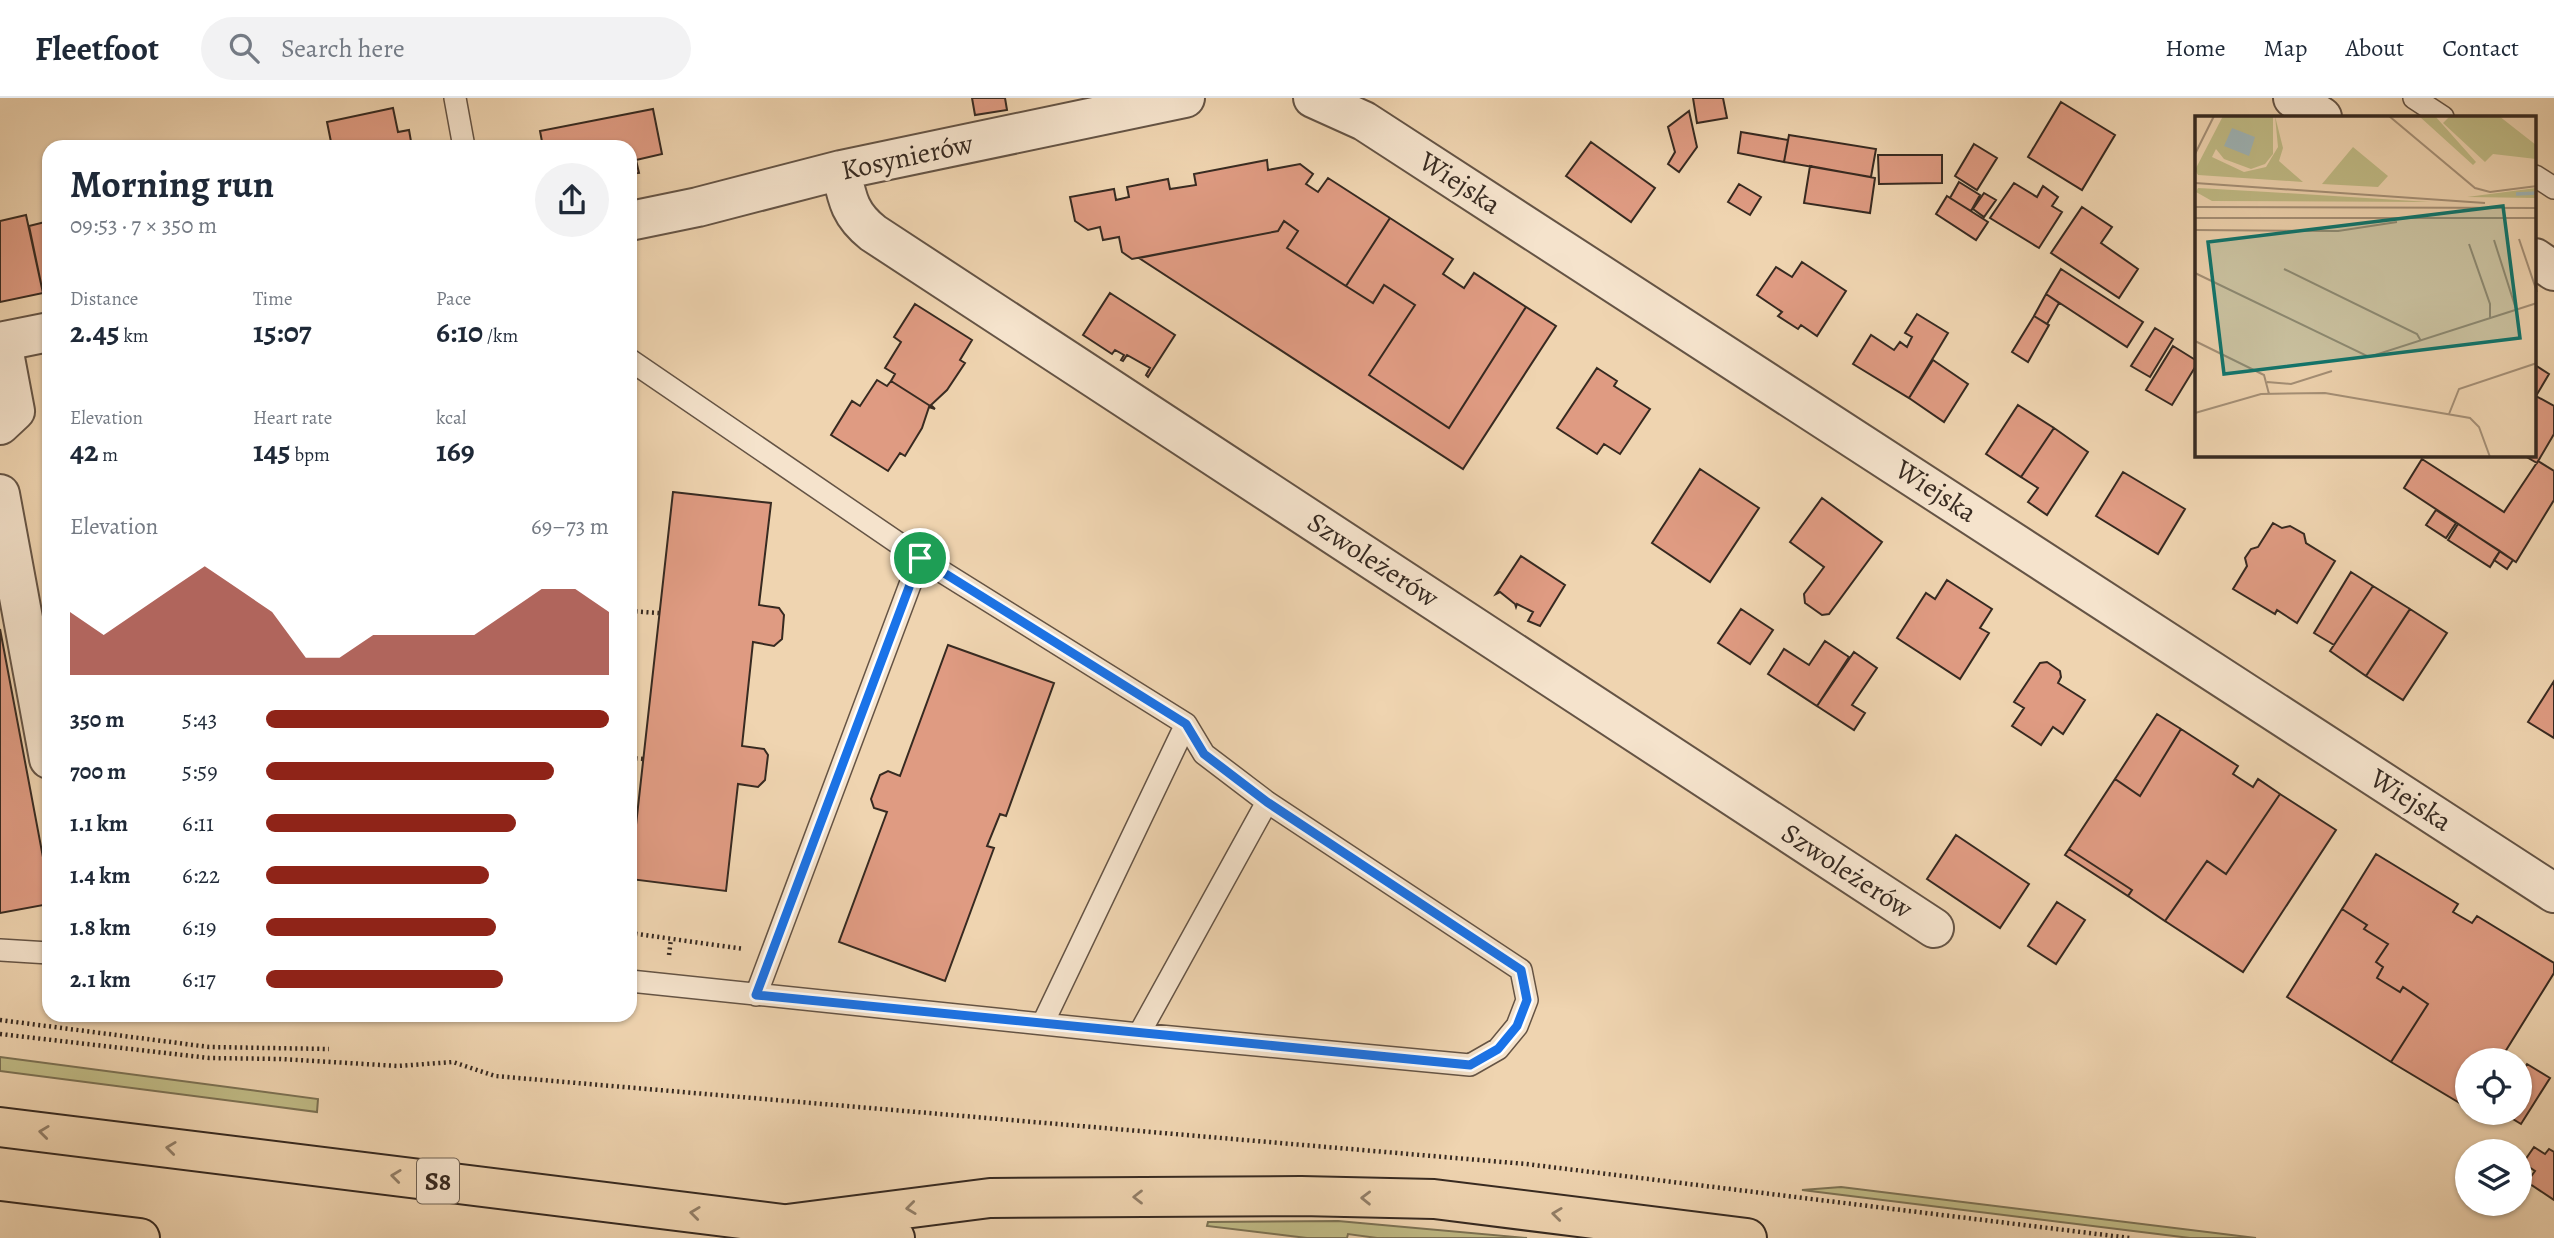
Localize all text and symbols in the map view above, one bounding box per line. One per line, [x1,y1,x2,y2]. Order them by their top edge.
search box [201,17,691,80]
text: Fleetfoot [35,26,159,71]
icon: search [225,29,263,67]
text: Search here [281,31,405,66]
text: Home [2165,32,2226,64]
text: Map [2264,32,2308,64]
text: About [2346,32,2404,64]
text: Contact [2442,32,2519,64]
inset map [2195,116,2536,457]
street label: Kosynierów [838,124,977,190]
street label: Wiejska [1411,142,1508,223]
text: Morning run [70,158,274,210]
button: share [535,163,609,237]
text: 09:53 · 7 × 350 m [70,210,217,241]
text: Distance [70,286,138,312]
text: Time [253,286,292,312]
text: Pace [436,286,471,312]
text: 2.45 [70,312,120,352]
text: 15:07 [253,312,312,352]
text: 6:10 [436,312,483,352]
text: km [120,323,149,349]
text: /km [483,323,518,349]
text: Elevation [70,405,143,431]
text: Heart rate [253,405,332,431]
text: kcal [436,405,466,431]
text: 42 [70,431,99,471]
text: 145 [253,431,291,471]
text: 169 [436,431,475,471]
text: m [99,442,118,468]
text: bpm [291,442,330,468]
street label: Wiejska [1887,450,1984,531]
street label: Szwoleżerów [1300,503,1446,617]
text: Elevation [70,511,158,542]
text: 69–73 m [531,511,609,542]
pin [890,528,950,588]
icon: arrive [901,539,939,577]
text: 350 m [70,704,125,735]
text: 5:43 [182,704,217,735]
text: 700 m [70,756,126,787]
text: 5:59 [182,756,218,787]
street label: Wiejska [2362,759,2459,840]
text: 1.1 km [70,808,128,839]
text: 6:11 [182,808,214,839]
street label: Szwoleżerów [1774,814,1920,928]
text: 1.4 km [70,860,131,891]
text: 6:22 [182,860,220,891]
text: 1.8 km [70,912,131,943]
text: 6:19 [182,912,216,943]
text: 2.1 km [70,964,131,995]
text: 6:17 [182,964,216,995]
map controls [2455,1048,2532,1216]
button: locate [2455,1048,2532,1125]
one-way arrow [38,1125,50,1140]
button: layers [2455,1139,2532,1216]
one-way arrow [165,1140,176,1155]
road number: S8 [417,1158,459,1204]
one-way arrow [390,1168,402,1183]
one-way arrow [1132,1189,1143,1205]
one-way arrow [1360,1190,1371,1205]
one-way arrow [905,1201,917,1216]
one-way arrow [689,1205,701,1220]
one-way arrow [1552,1207,1563,1222]

